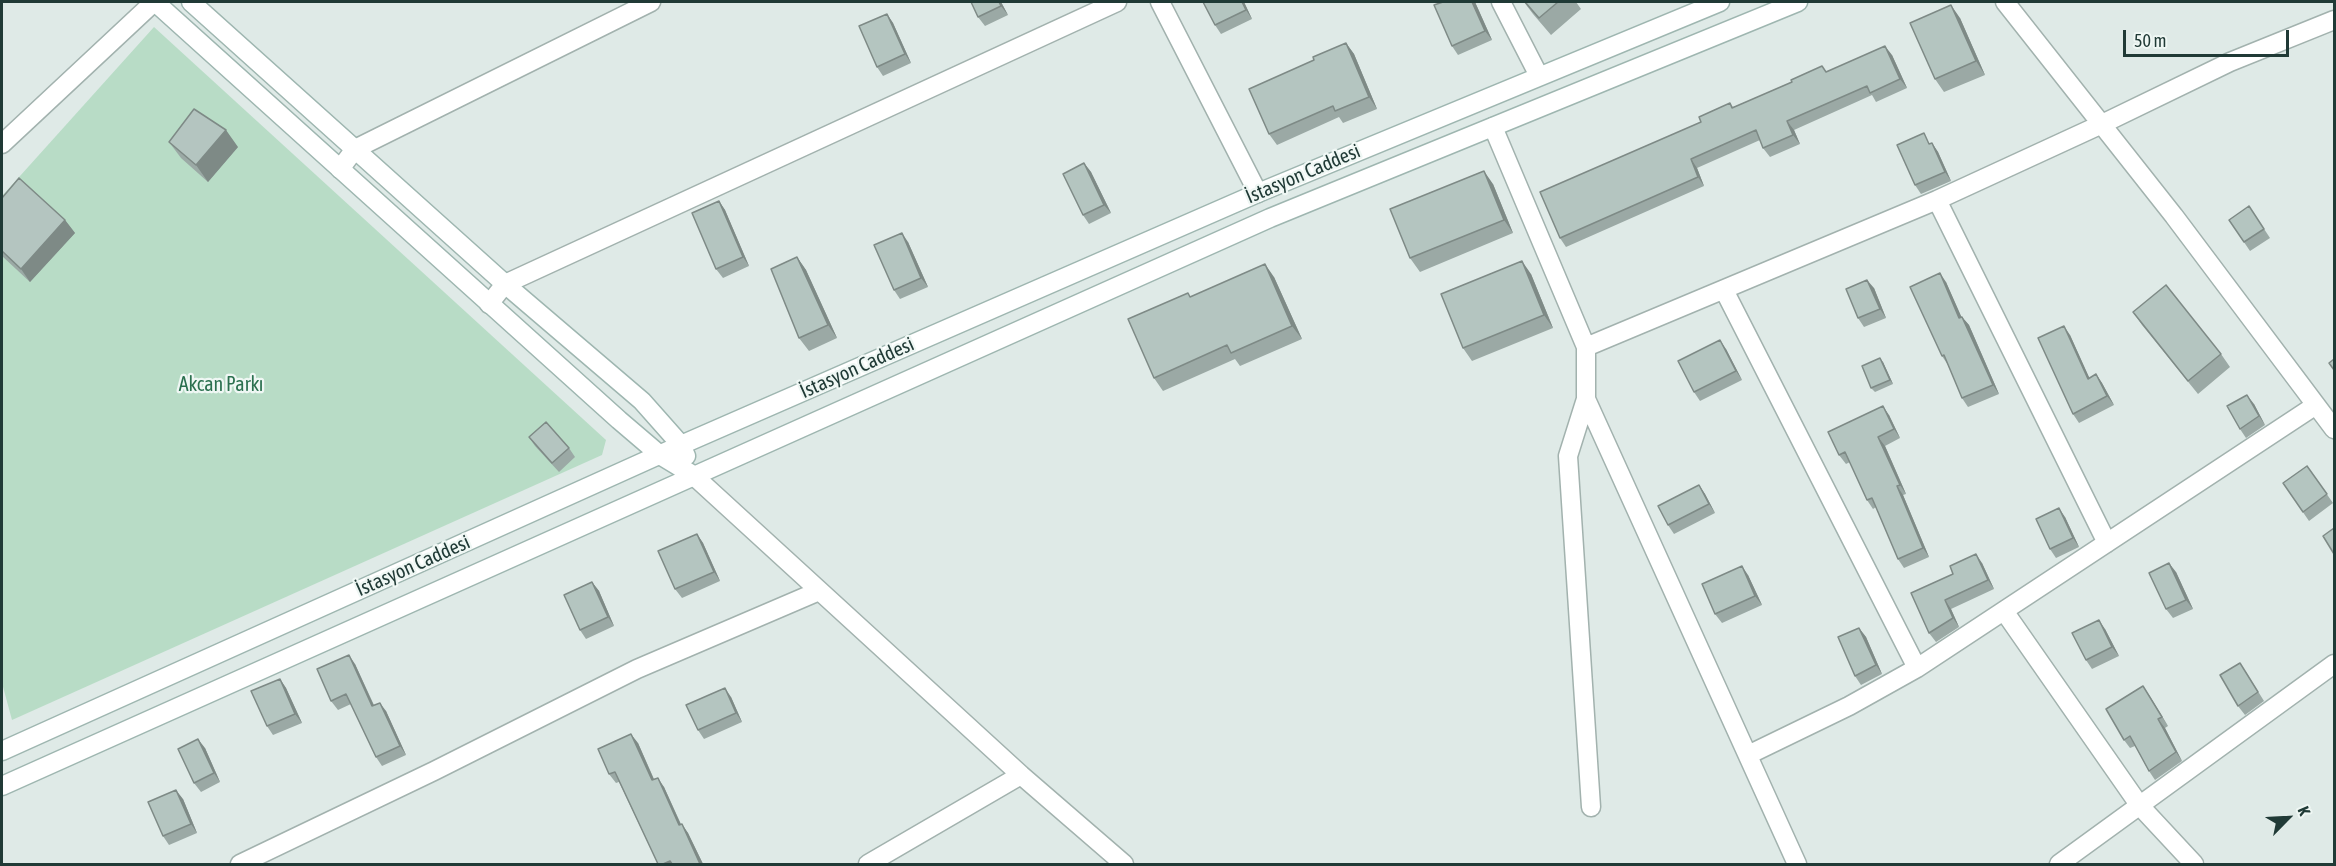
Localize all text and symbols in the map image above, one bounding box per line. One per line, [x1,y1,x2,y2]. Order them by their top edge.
scale bar [2126,18,2292,56]
text: 50 m [2134,30,2166,51]
street label: İstasyon Caddesi [1242,139,1364,209]
street label: İstasyon Caddesi [796,332,918,404]
park label: Akcan Parkı [179,373,263,397]
street label: İstasyon Caddesi [352,530,474,602]
north arrow [2258,788,2318,848]
text: K [2295,803,2314,818]

